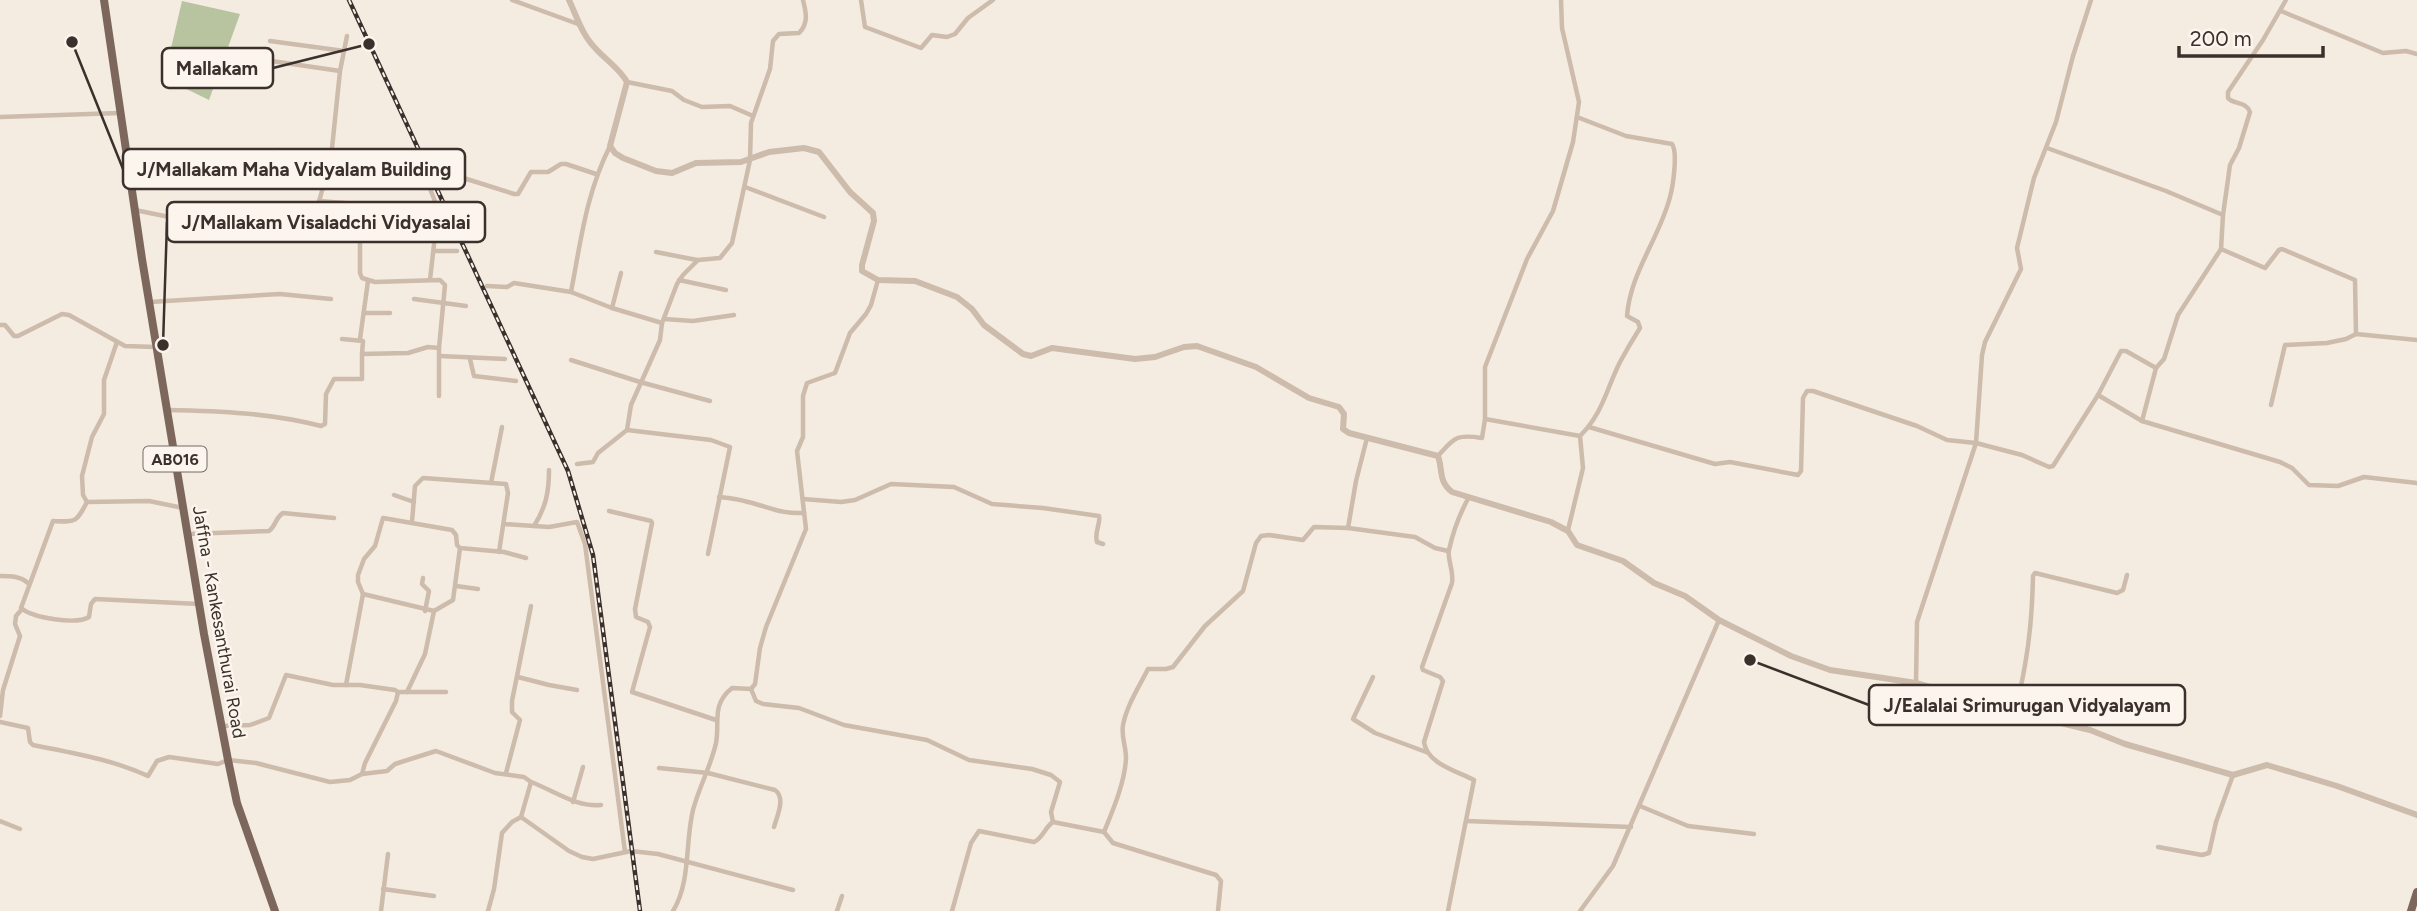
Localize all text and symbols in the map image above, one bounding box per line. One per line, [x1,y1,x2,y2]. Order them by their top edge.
scale bar [2179,14,2322,58]
text: 200 m [2190,26,2252,51]
callout: Mallakam [162,48,273,88]
text: Mallakam [176,57,258,80]
callout: J/Mallakam Maha Vidyalam Building [123,149,465,189]
text: J/Mallakam Maha Vidyalam Building [137,158,451,181]
callout: J/Mallakam Visaladchi Vidyasalai [167,202,485,242]
text: J/Mallakam Visaladchi Vidyasalai [181,211,471,234]
road number: AB016 [144,446,206,472]
street label: Jaffna - Kankesanthurai Road [188,504,250,740]
callout: J/Ealalai Srimurugan Vidyalayam [1869,685,2185,725]
text: J/Ealalai Srimurugan Vidyalayam [1883,694,2171,717]

